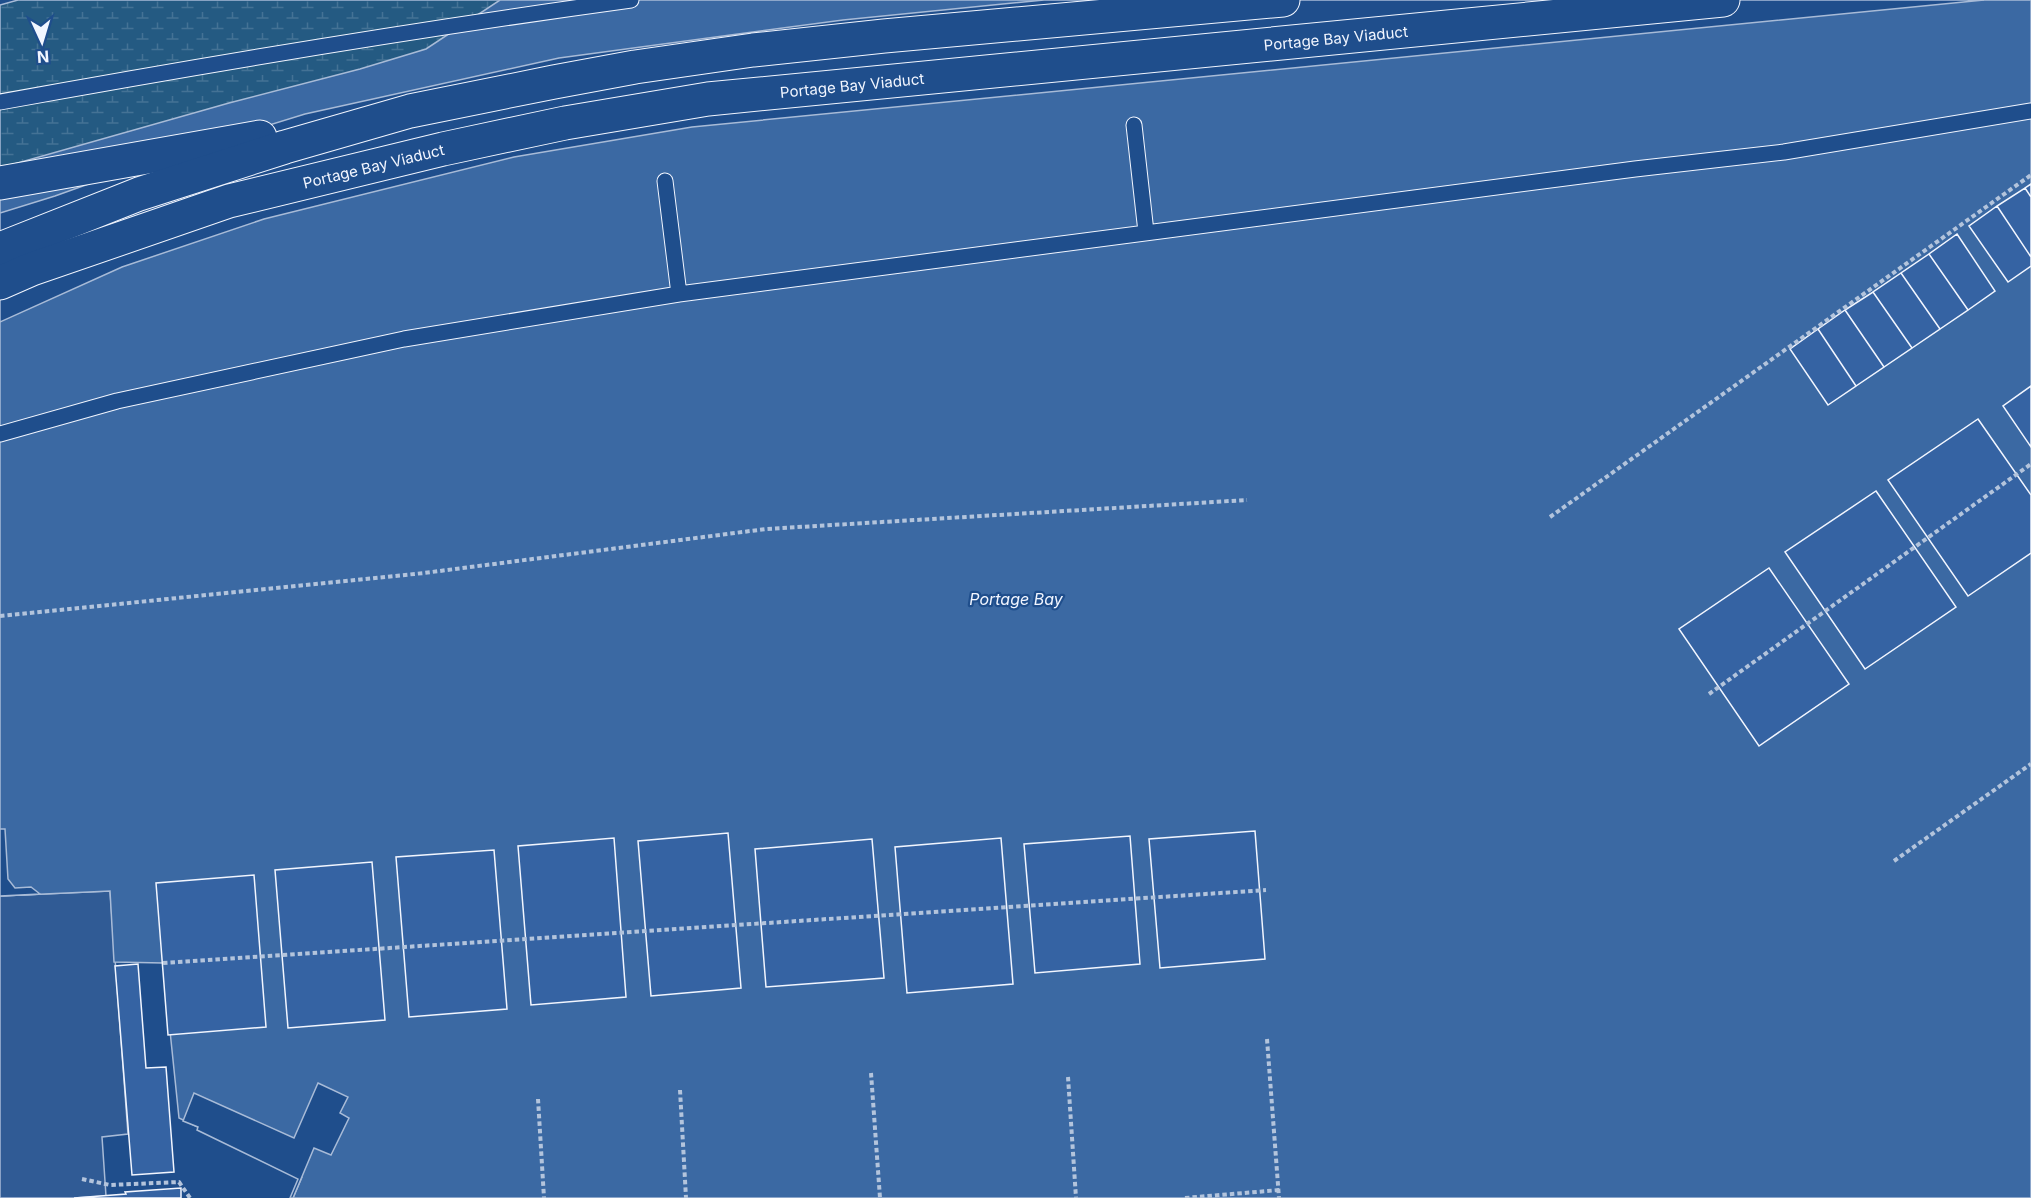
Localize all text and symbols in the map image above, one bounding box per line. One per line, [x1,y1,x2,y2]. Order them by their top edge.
north arrow [12,12,72,72]
street label: Portage Bay Viaduct [1263,21,1409,54]
text: N [36,47,50,67]
street label: Portage Bay Viaduct [779,68,925,101]
street label: Portage Bay Viaduct [301,140,446,192]
water label: Portage Bay [969,589,1064,609]

